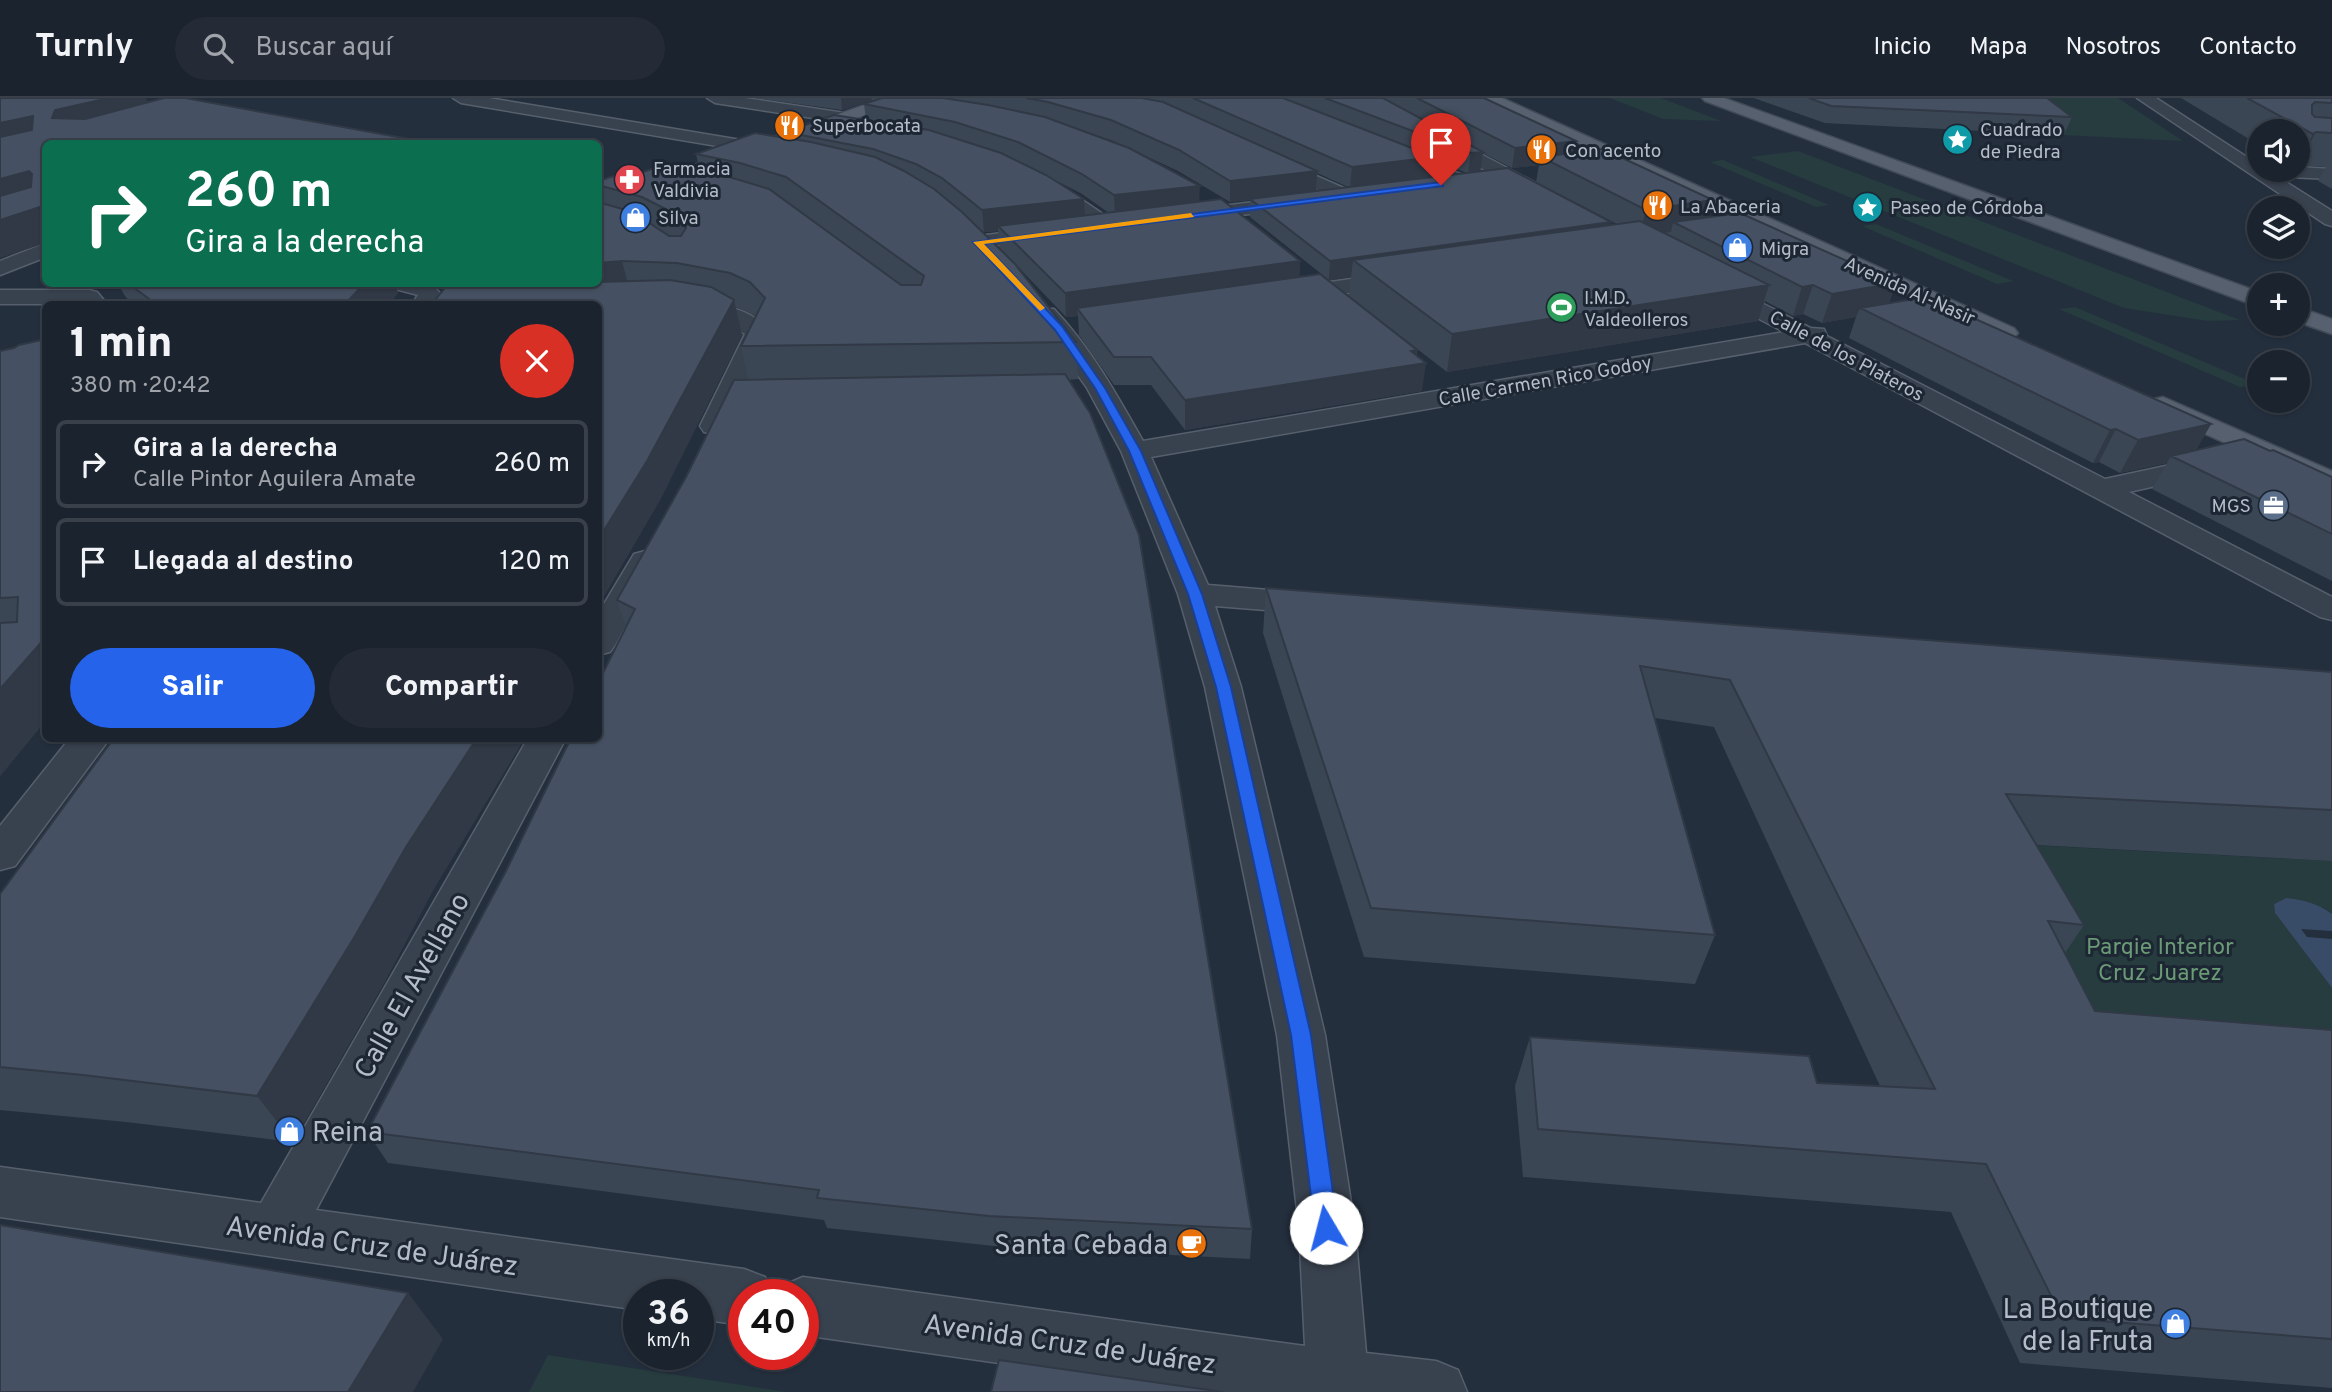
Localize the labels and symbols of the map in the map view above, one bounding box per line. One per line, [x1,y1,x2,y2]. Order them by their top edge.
restaurant icon: Superbocata [772,108,806,142]
pin [1411,113,1471,185]
place label: Superbocata [812,115,921,139]
place label: Cuadrado de Piedra [1980,119,2063,165]
place icon: Cuadrado de Piedra [1940,123,1974,157]
restaurant icon: Con acento [1525,133,1559,167]
place label: Con acento [1565,140,1661,164]
place label: Farmacia Valdivia [653,158,730,204]
pharmacy icon: Farmacia Valdivia [613,162,647,196]
restaurant icon: La Abaceria [1640,189,1674,223]
place icon: Paseo de Córdoba [1850,190,1884,224]
place label: La Abaceria [1680,196,1781,220]
place label: Paseo de Córdoba [1890,197,2043,221]
shop icon: Silva [618,200,652,234]
place label: Silva [658,207,699,231]
shop icon: Migra [1721,231,1755,265]
place label: Migra [1761,238,1809,262]
street label: Avenida Al-Nasir [1840,252,1979,332]
place label: I.M.D. Valdeolleros [1584,287,1688,333]
sports icon: I.M.D. Valdeolleros [1544,291,1578,325]
street label: Calle de los Plateros [1765,306,1927,408]
street label: Calle Carmen Rico Godoy [1437,351,1654,413]
office icon: MGS [2257,488,2291,522]
place label: MGS [2211,495,2251,519]
street label: Calle El Avellano [348,887,480,1086]
park label: Parqie Interior Cruz Juarez [2086,934,2234,989]
shop icon: Reina [272,1114,306,1148]
place label: Reina [312,1116,383,1152]
position arrow [1289,1191,1363,1265]
street label: Avenida Cruz de Juárez [223,1210,520,1286]
cafe icon: Santa Cebada [1174,1227,1208,1261]
place label: Santa Cebada [994,1229,1168,1265]
speed limit sign: 40 [728,1279,819,1370]
place label: La Boutique de la Fruta [2002,1293,2153,1361]
shop icon: La Boutique de la Fruta [2159,1307,2193,1341]
street label: Avenida Cruz de Juárez [921,1308,1218,1384]

